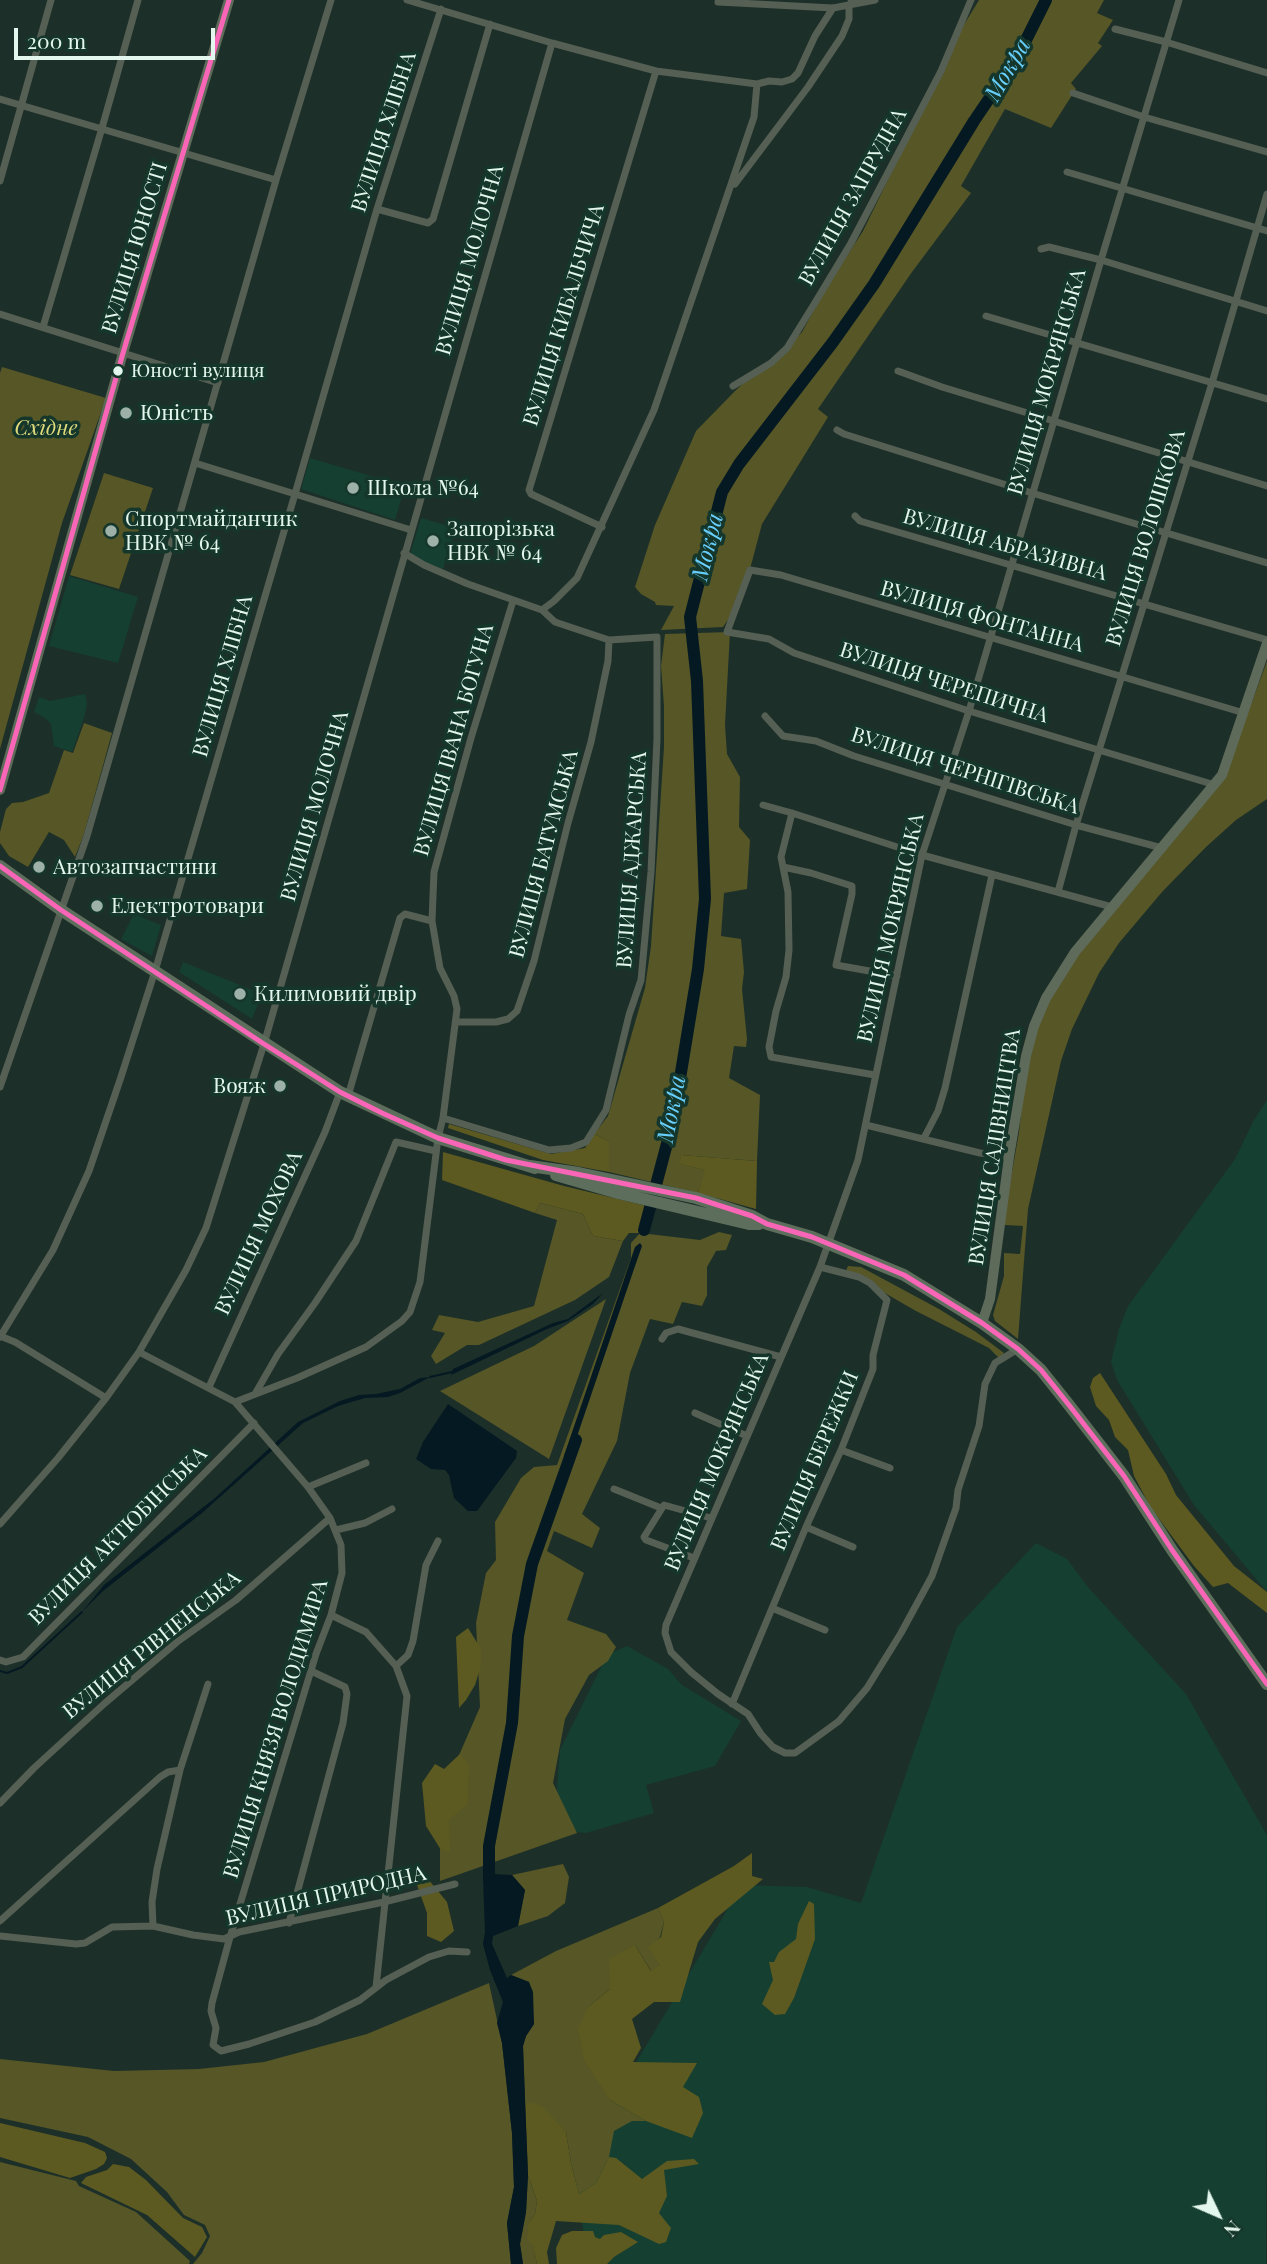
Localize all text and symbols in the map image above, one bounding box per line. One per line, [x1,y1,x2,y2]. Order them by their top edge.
scale bar [18,14,219,58]
text: 200 m [27,26,86,54]
water label: Мокра [979,34,1037,106]
street label: ВУЛИЦЯ ХЛІБНА [346,49,422,215]
street label: ВУЛИЦЯ ЗАПРУДНА [794,104,912,290]
street label: ВУЛИЦЯ ЮНОСТІ [97,159,173,337]
street label: ВУЛИЦЯ МОЛОЧНА [431,162,509,358]
street label: ВУЛИЦЯ КИБАЛЬЧИЧА [518,201,610,429]
street label: ВУЛИЦЯ МОКРЯНСЬКА [1003,266,1091,498]
place label: Юності вулиця [131,360,265,382]
marker: Юності вулиця [111,364,125,378]
place label: Юність [140,400,213,426]
marker: Юність [118,405,134,421]
park label: Східне [15,415,77,441]
street label: ВУЛИЦЯ ВОЛОШКОВА [1101,427,1191,649]
place label: Школа №64 [367,475,479,501]
marker: Школа №64 [345,480,361,496]
street label: ВУЛИЦЯ АБРАЗИВНА [900,504,1110,586]
place label: Спортмайданчик НВК № 64 [125,506,297,556]
water label: Мокра [686,511,730,583]
place label: Запорізька НВК № 64 [447,516,555,566]
marker: Спортмайданчик НВК № 64 [103,523,119,539]
marker: Запорізька НВК № 64 [425,533,441,549]
street label: ВУЛИЦЯ ФОНТАННА [878,576,1086,658]
street label: ВУЛИЦЯ ХЛІБНА [188,592,258,760]
street label: ВУЛИЦЯ ІВАНА БОГУНА [409,621,499,859]
street label: ВУЛИЦЯ ЧЕРЕПИЧНА [836,637,1052,729]
street label: ВУЛИЦЯ МОЛОЧНА [276,708,354,904]
street label: ВУЛИЦЯ ЧЕРНІГІВСЬКА [848,722,1082,820]
street label: ВУЛИЦЯ БАТУМСЬКА [504,747,584,961]
street label: ВУЛИЦЯ АДЖАРСЬКА [612,751,652,969]
street label: ВУЛИЦЯ МОКРЯНСЬКА [852,811,930,1045]
place label: Автозапчастини [53,854,217,880]
marker: Автозапчастини [31,859,47,875]
place label: Електротовари [111,893,264,919]
marker: Електротовари [89,898,105,914]
place label: Килимовий двір [254,981,417,1007]
marker: Килимовий двір [232,986,248,1002]
street label: ВУЛИЦЯ САДІВНИЦТВА [964,1027,1026,1267]
place label: Вояж [213,1073,266,1099]
water label: Мокра [652,1073,692,1145]
marker: Вояж [272,1078,288,1094]
street label: ВУЛИЦЯ МОХОВА [210,1147,308,1319]
street label: ВУЛИЦЯ МОКРЯНСЬКА [660,1349,774,1575]
street label: ВУЛИЦЯ БЕРЕЖКИ [766,1368,864,1554]
street label: ВУЛИЦЯ АКТЮБІНСЬКА [24,1442,212,1630]
street label: ВУЛИЦЯ РІВНЕНСЬКА [58,1566,246,1724]
street label: ВУЛИЦЯ КНЯЗЯ ВОЛОДИМИРА [218,1577,334,1881]
street label: ВУЛИЦЯ ПРИРОДНА [224,1861,428,1931]
north arrow [1183,2180,1253,2250]
text: N [1219,2216,1247,2244]

